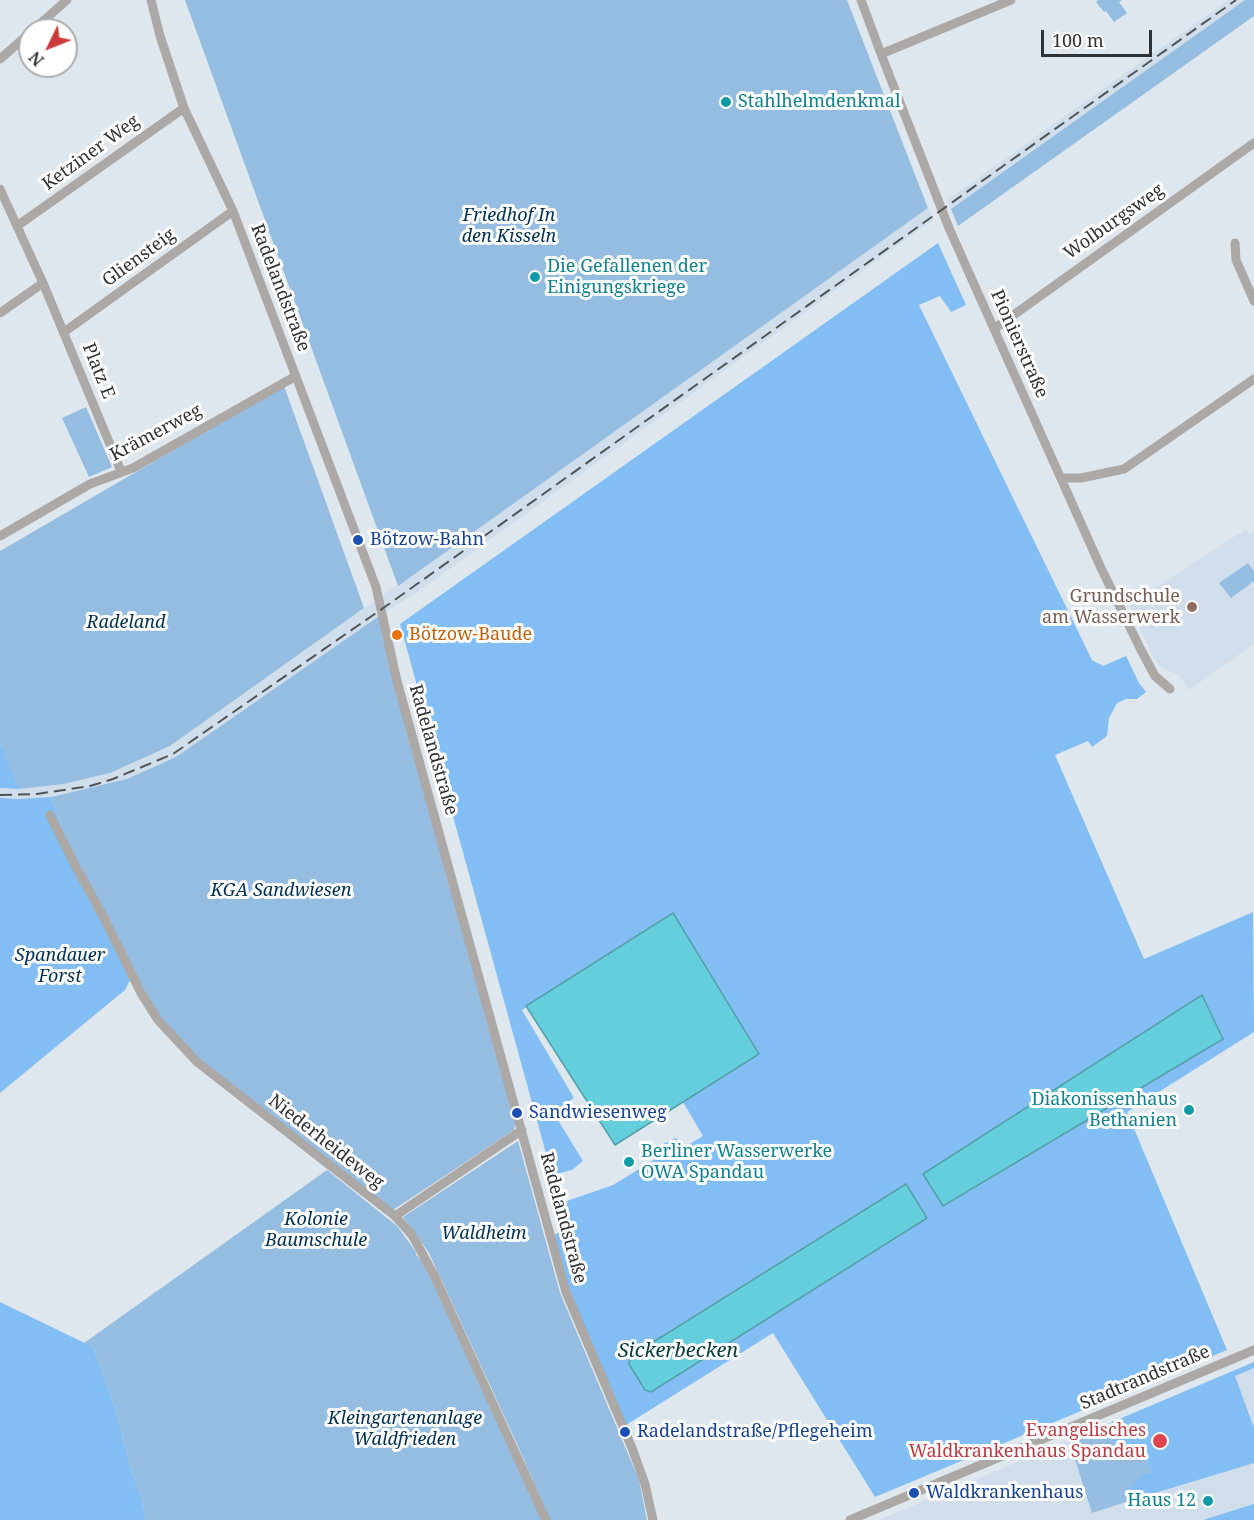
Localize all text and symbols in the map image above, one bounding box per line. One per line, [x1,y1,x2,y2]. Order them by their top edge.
north arrow [18,18,78,78]
scale bar [1044,18,1155,56]
text: 100 m [1052,28,1104,52]
text: N [24,47,49,71]
place label: Stahlhelmdenkmal [738,91,900,113]
marker: Stahlhelmdenkmal [719,95,733,109]
street label: Ketziner Weg [38,111,144,195]
street label: Wolburgsweg [1060,180,1168,264]
park label: Friedhof In den Kisseln [462,205,556,248]
street label: Radelandstraße [246,221,314,355]
street label: Gliensteig [98,224,180,292]
place label: Die Gefallenen der Einigungskriege [547,256,707,298]
marker: Die Gefallenen der Einigungskriege [528,270,542,284]
street label: Pionierstraße [985,286,1053,402]
street label: Platz E [77,340,119,402]
street label: Krämerweg [106,400,206,466]
place label: Bötzow-Bahn [370,529,484,551]
marker: Bötzow-Bahn [351,533,365,547]
place label: Grundschule am Wasserwerk [1042,586,1180,628]
marker: Grundschule am Wasserwerk [1185,600,1199,614]
park label: Radeland [87,612,165,634]
place label: Bötzow-Baude [409,624,532,646]
marker: Bötzow-Baude [390,628,404,642]
street label: Radelandstraße [404,682,462,818]
park label: KGA Sandwiesen [211,880,351,902]
park label: Spandauer Forst [15,945,105,988]
place label: Diakonissenhaus Bethanien [1032,1089,1177,1132]
street label: Niederheideweg [264,1090,388,1194]
place label: Sandwiesenweg [529,1102,667,1124]
marker: Diakonissenhaus Bethanien [1182,1103,1196,1117]
marker: Sandwiesenweg [510,1106,524,1120]
place label: Berliner Wasserwerke OWA Spandau [641,1141,832,1184]
street label: Radelandstraße [535,1150,591,1286]
marker: Berliner Wasserwerke OWA Spandau [622,1155,636,1169]
park label: Kolonie Baumschule [265,1209,367,1252]
park label: Waldheim [441,1223,527,1245]
water label: Sickerbecken [618,1339,738,1363]
street label: Stadtrandstraße [1077,1341,1213,1415]
park label: Kleingartenanlage Waldfrieden [328,1408,482,1450]
place label: Evangelisches Waldkrankenhaus Spandau [909,1420,1146,1462]
place label: Radelandstraße/Pflegeheim [637,1421,873,1443]
marker: Radelandstraße/Pflegeheim [618,1425,632,1439]
marker: Evangelisches Waldkrankenhaus Spandau [1151,1432,1169,1450]
place label: Waldkrankenhaus [926,1482,1083,1504]
marker: Waldkrankenhaus [907,1486,921,1500]
place label: Haus 12 [1127,1490,1196,1512]
marker: Haus 12 [1201,1494,1215,1508]

